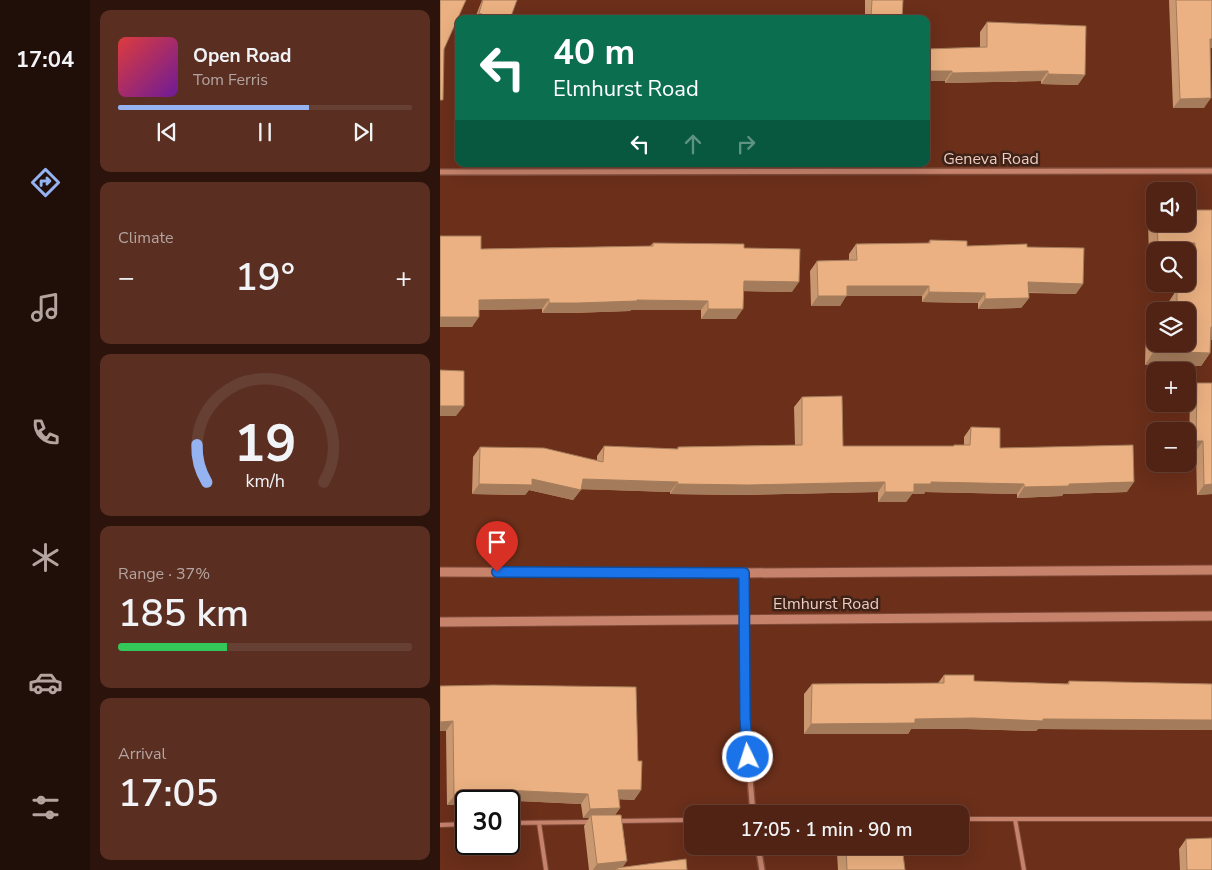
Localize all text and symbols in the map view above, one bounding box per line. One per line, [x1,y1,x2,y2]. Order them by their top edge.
text: 40 m [553,29,635,76]
icon: left [470,35,535,100]
text: Open Road [193,43,291,69]
text: 17:04 [16,45,74,75]
text: Tom Ferris [193,69,268,91]
text: Elmhurst Road [553,74,699,104]
icon: previous [153,118,181,146]
icon: pause [251,118,279,146]
icon: next [349,118,377,146]
icon: left [626,130,654,158]
icon: ahead [679,130,707,158]
icon: right [732,130,760,158]
street label: Geneva Road [943,148,1039,170]
icon: directions [28,165,63,200]
map controls [1146,182,1196,472]
button: sound [1146,182,1196,232]
text: Climate [118,227,173,249]
button: search [1146,242,1196,292]
text: 19° [235,252,295,303]
text: − [118,259,135,297]
text: + [395,259,412,297]
icon: music [28,290,63,325]
button: layers [1146,302,1196,352]
button: + [1146,362,1196,412]
text: 19 [234,408,296,479]
icon: phone [28,415,63,450]
button: − [1146,422,1196,472]
text: km/h [245,469,285,493]
pin [476,521,518,572]
icon: arrive [483,528,511,556]
icon: climate [28,540,63,575]
text: Range · 37% [118,563,210,585]
text: 185 km [118,588,249,639]
street label: Elmhurst Road [773,593,879,615]
icon: car [28,665,63,700]
position arrow [721,730,773,782]
text: Arrival [118,743,166,765]
text: 17:05 [118,768,218,819]
icon: filters [28,790,63,825]
speed limit sign: 30 [455,790,520,855]
text: 17:05 · 1 min · 90 m [741,817,912,843]

